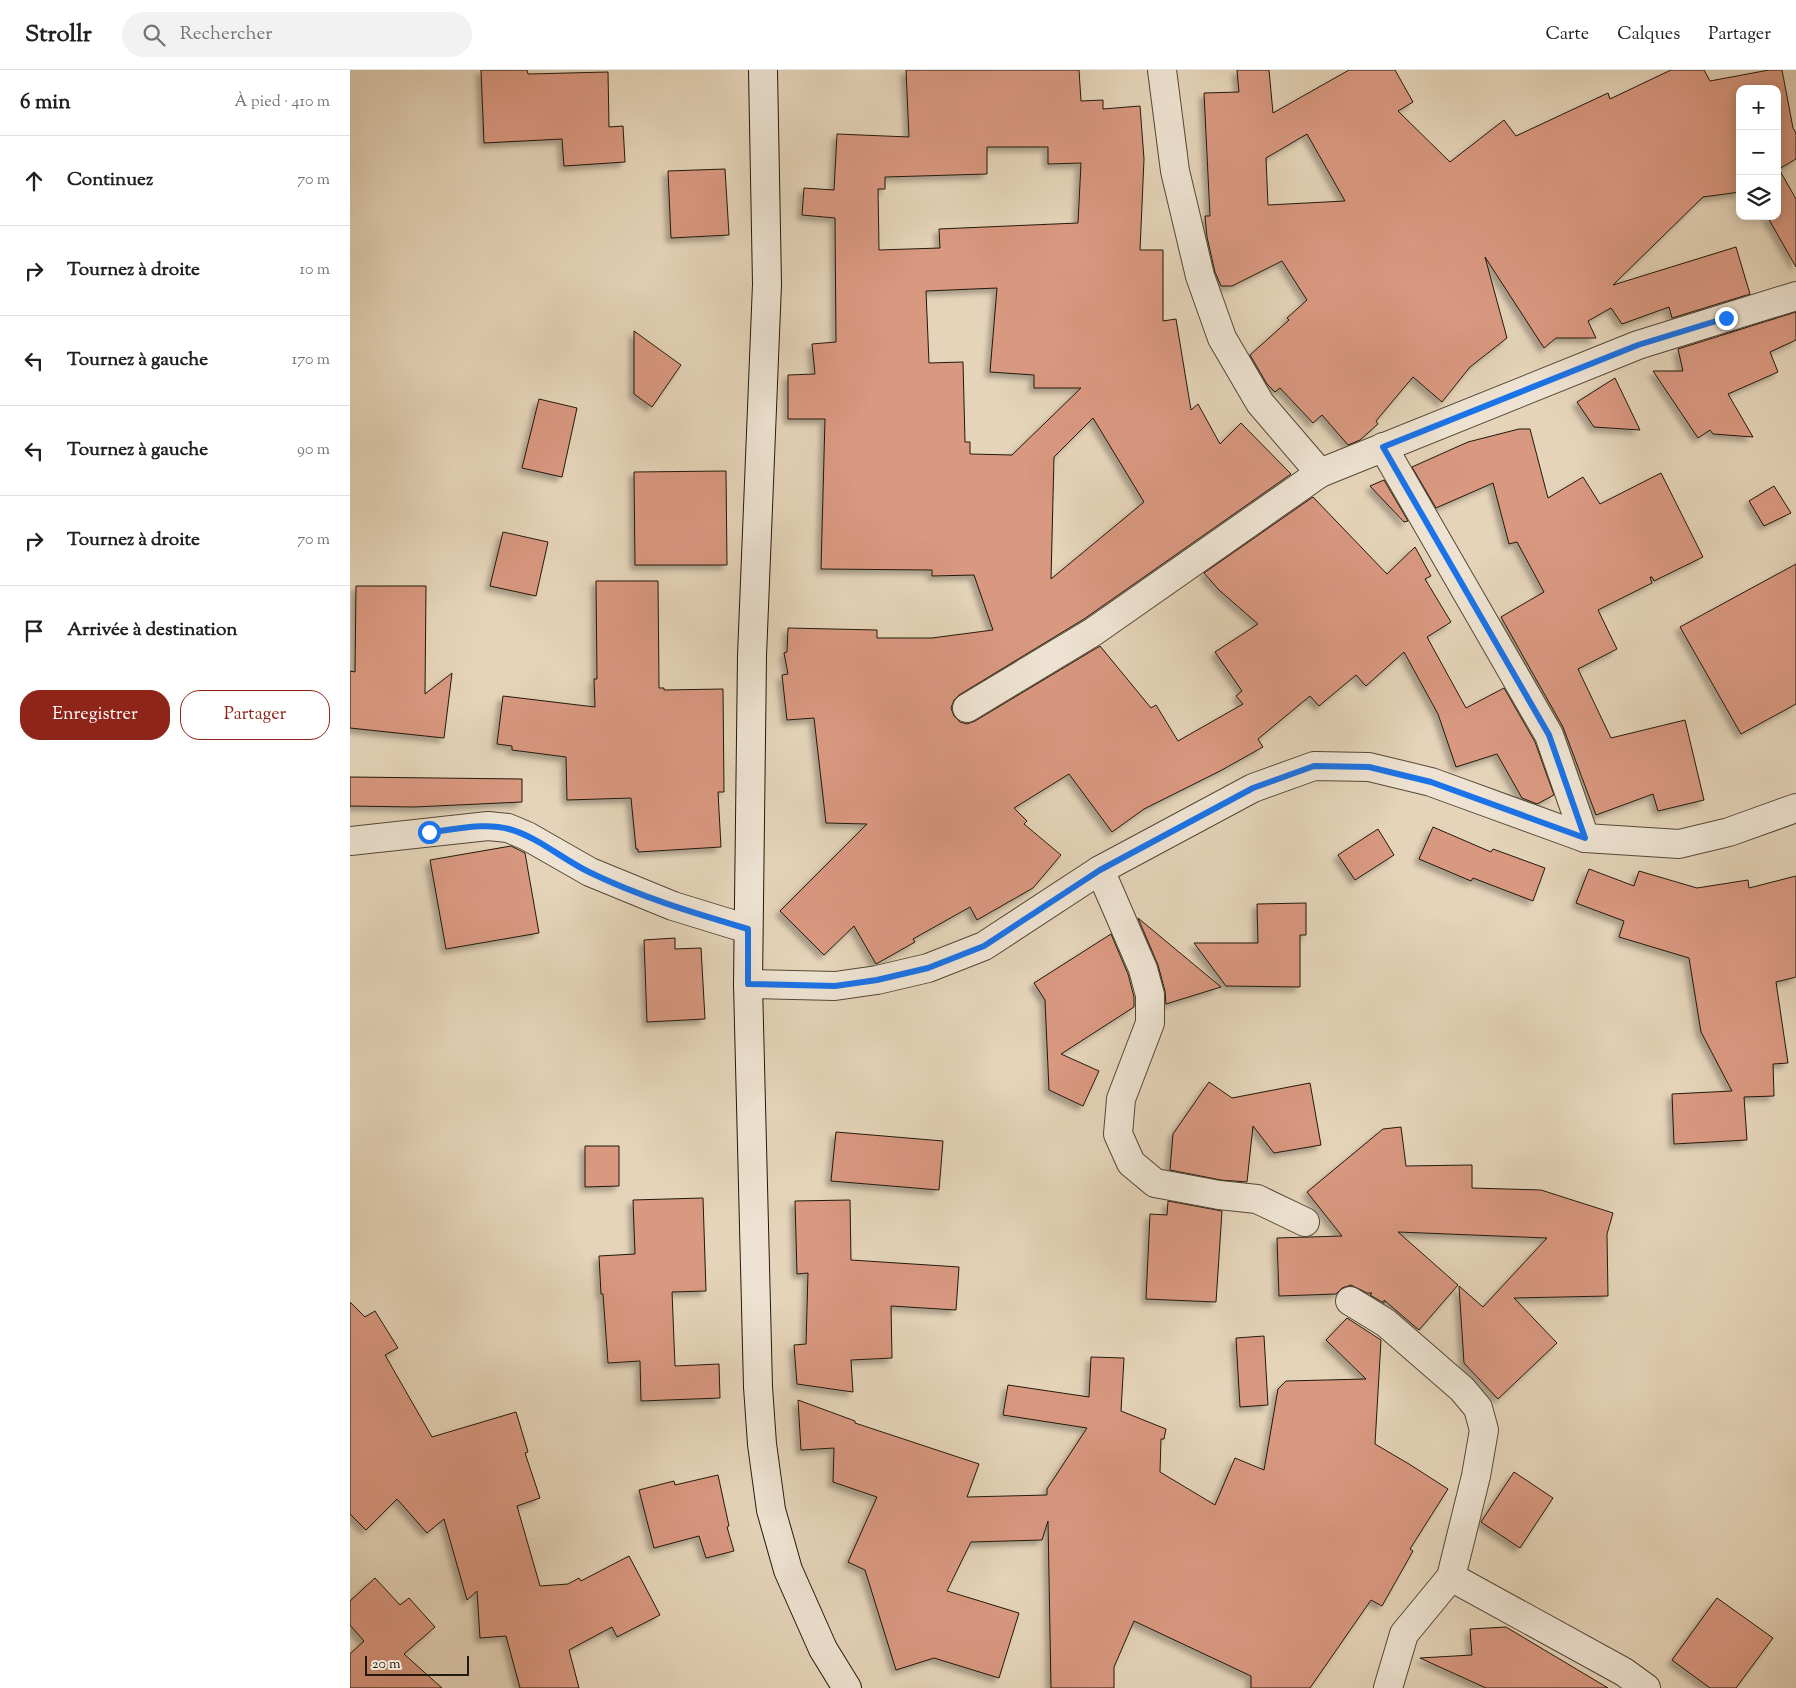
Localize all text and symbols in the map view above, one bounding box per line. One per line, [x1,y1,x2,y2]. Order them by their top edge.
search box [122,12,472,57]
text: Strollr [25,18,92,52]
icon: search [140,21,168,49]
text: Rechercher [180,21,273,48]
text: Carte [1546,22,1589,48]
text: Calques [1617,22,1680,48]
text: Partager [1708,22,1771,48]
map controls [1736,85,1781,220]
button: + [1736,85,1781,130]
text: 6 min [20,88,71,118]
text: À pied · 410 m [234,91,330,114]
button: − [1736,130,1781,175]
icon: ahead [20,167,48,195]
text: Continuez [67,167,153,194]
text: 70 m [297,169,330,192]
button: layers [1736,175,1781,220]
icon: right [20,257,48,285]
text: Tournez à droite [67,257,200,284]
text: 10 m [300,259,330,282]
route end [1715,307,1738,330]
icon: left [20,347,48,375]
text: Tournez à gauche [67,347,208,374]
text: 170 m [292,349,330,372]
icon: left [20,437,48,465]
text: Tournez à gauche [67,437,208,464]
text: 90 m [297,439,330,462]
icon: right [20,527,48,555]
text: Tournez à droite [67,527,200,554]
text: 70 m [297,529,330,552]
icon: arrive [20,617,48,645]
text: Arrivée à destination [67,617,238,644]
button: Enregistrer [20,690,170,740]
button: Partager [180,690,330,740]
route start [418,821,441,844]
scale bar [365,1653,469,1676]
text: 20 m [372,1655,401,1675]

